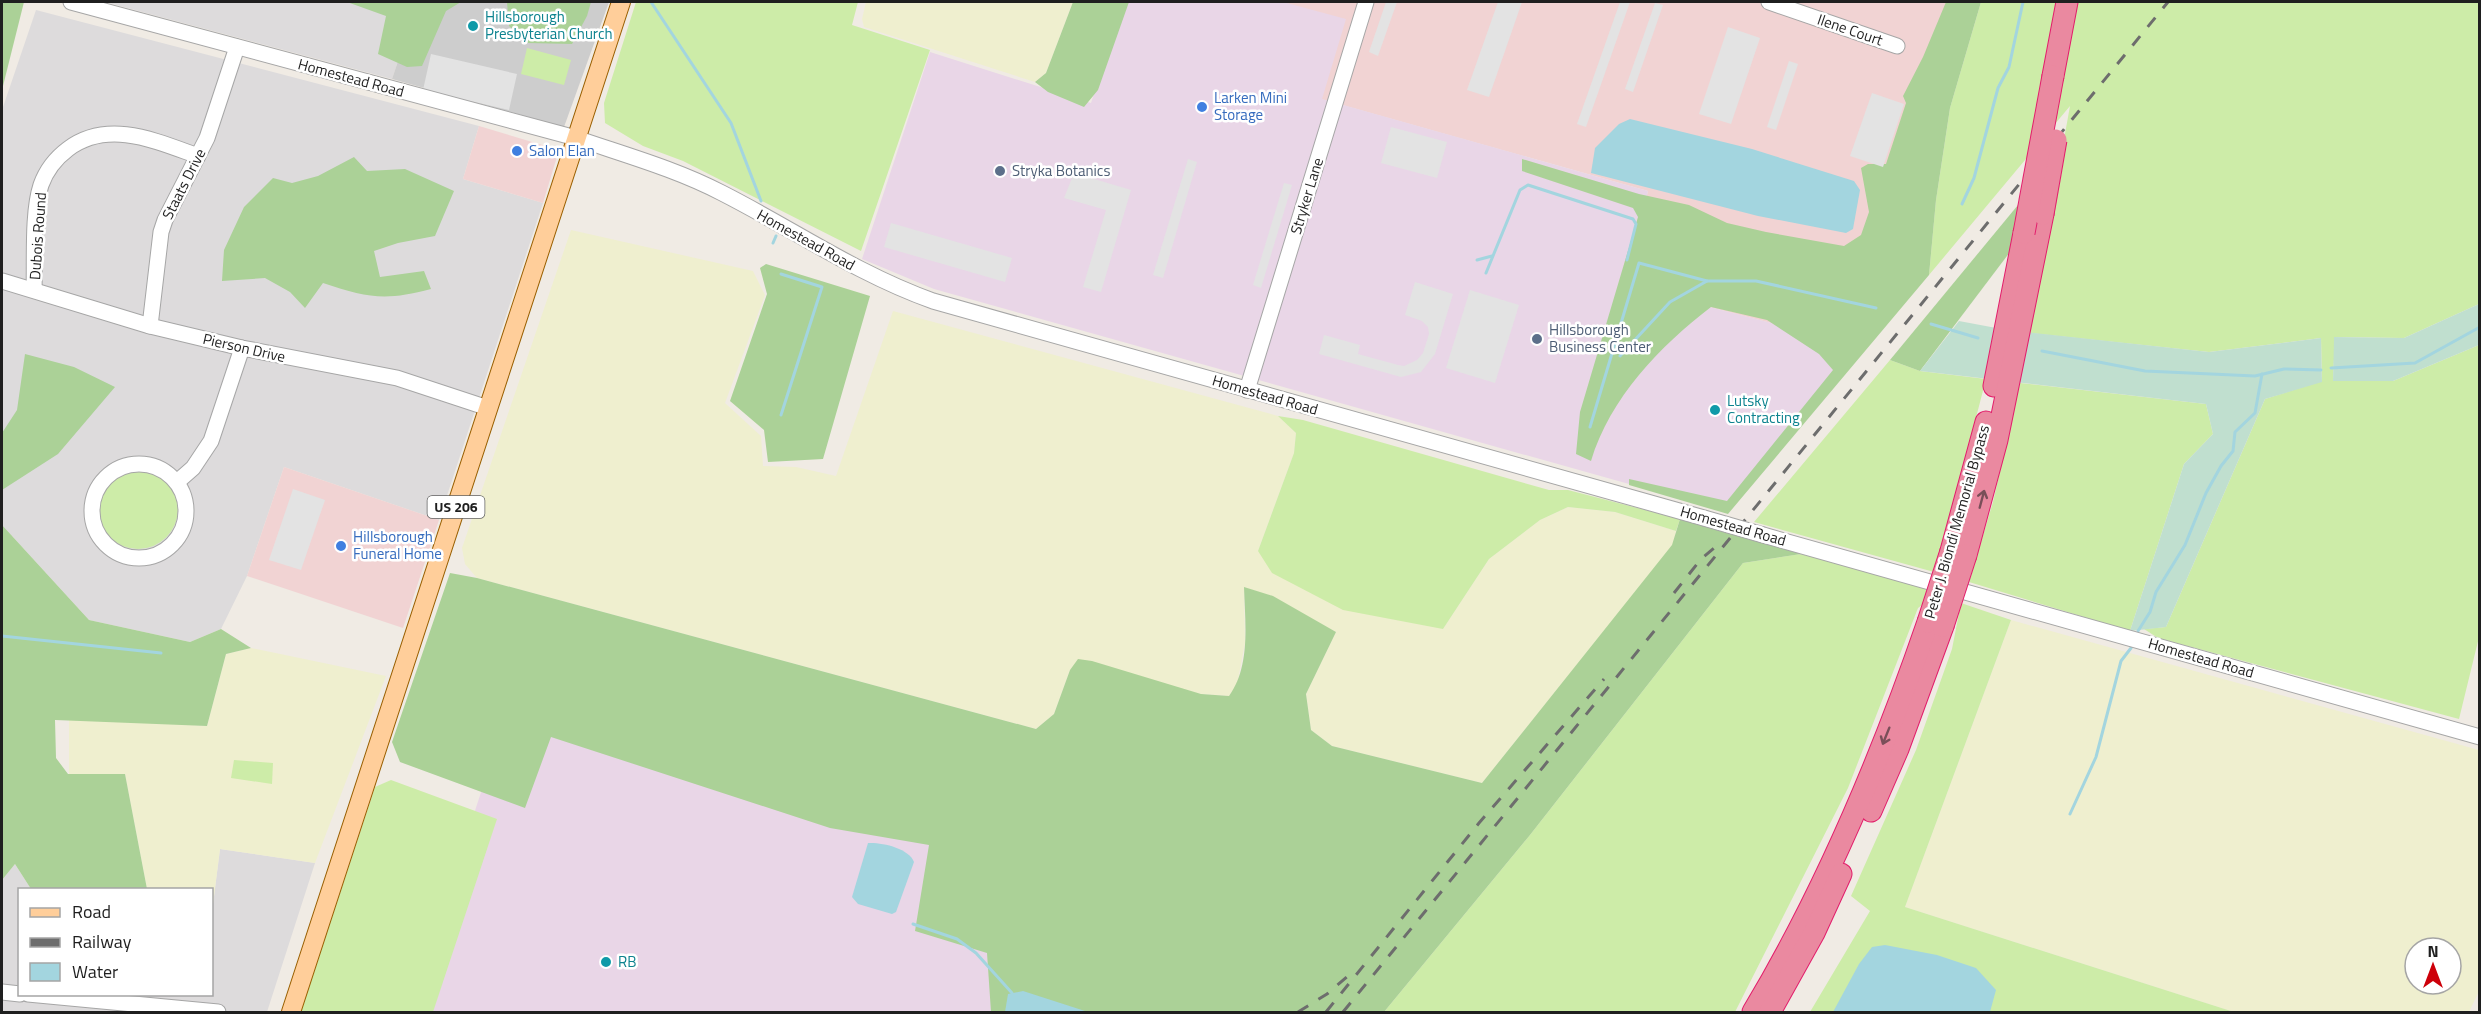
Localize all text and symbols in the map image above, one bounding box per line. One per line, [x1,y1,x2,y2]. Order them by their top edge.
place label: Hillsborough Presbyterian Church [485,5,613,45]
street label: Ilene Court [1814,8,1887,52]
marker: Hillsborough Presbyterian Church [466,19,480,33]
street label: Homestead Road [295,52,407,103]
place label: Larken Mini Storage [1214,86,1287,126]
marker: Larken Mini Storage [1195,100,1209,114]
place label: Salon Elan [529,139,595,162]
street label: Staats Drive [156,144,211,223]
marker: Salon Elan [510,144,524,158]
street label: Stryker Lane [1284,155,1329,237]
place label: Stryka Botanics [1012,159,1110,182]
marker: Stryka Botanics [993,164,1007,178]
street label: Dubois Round [23,191,52,281]
street label: Homestead Road [753,203,860,276]
place label: Hillsborough Business Center [1549,318,1651,358]
street label: Pierson Drive [201,327,288,368]
marker: Hillsborough Business Center [1530,332,1544,346]
street label: Homestead Road [1210,368,1321,421]
place label: Lutsky Contracting [1727,389,1800,429]
marker: Lutsky Contracting [1708,403,1722,417]
street label: Peter J. Biondi Memorial Bypass [1918,422,1995,621]
one-way arrow [1977,489,1988,508]
road number: US 206 [428,496,484,518]
street label: Homestead Road [1678,499,1789,552]
place label: Hillsborough Funeral Home [353,525,442,565]
marker: Hillsborough Funeral Home [334,539,348,553]
street label: Homestead Road [2146,631,2257,684]
one-way arrow [1880,726,1891,745]
legend [18,888,213,996]
text: Road [72,898,111,925]
text: Railway [72,928,132,955]
north arrow [2403,936,2463,996]
text: N [2427,939,2439,963]
place label: RB [618,950,636,973]
marker: RB [599,955,613,969]
text: Water [72,958,118,985]

